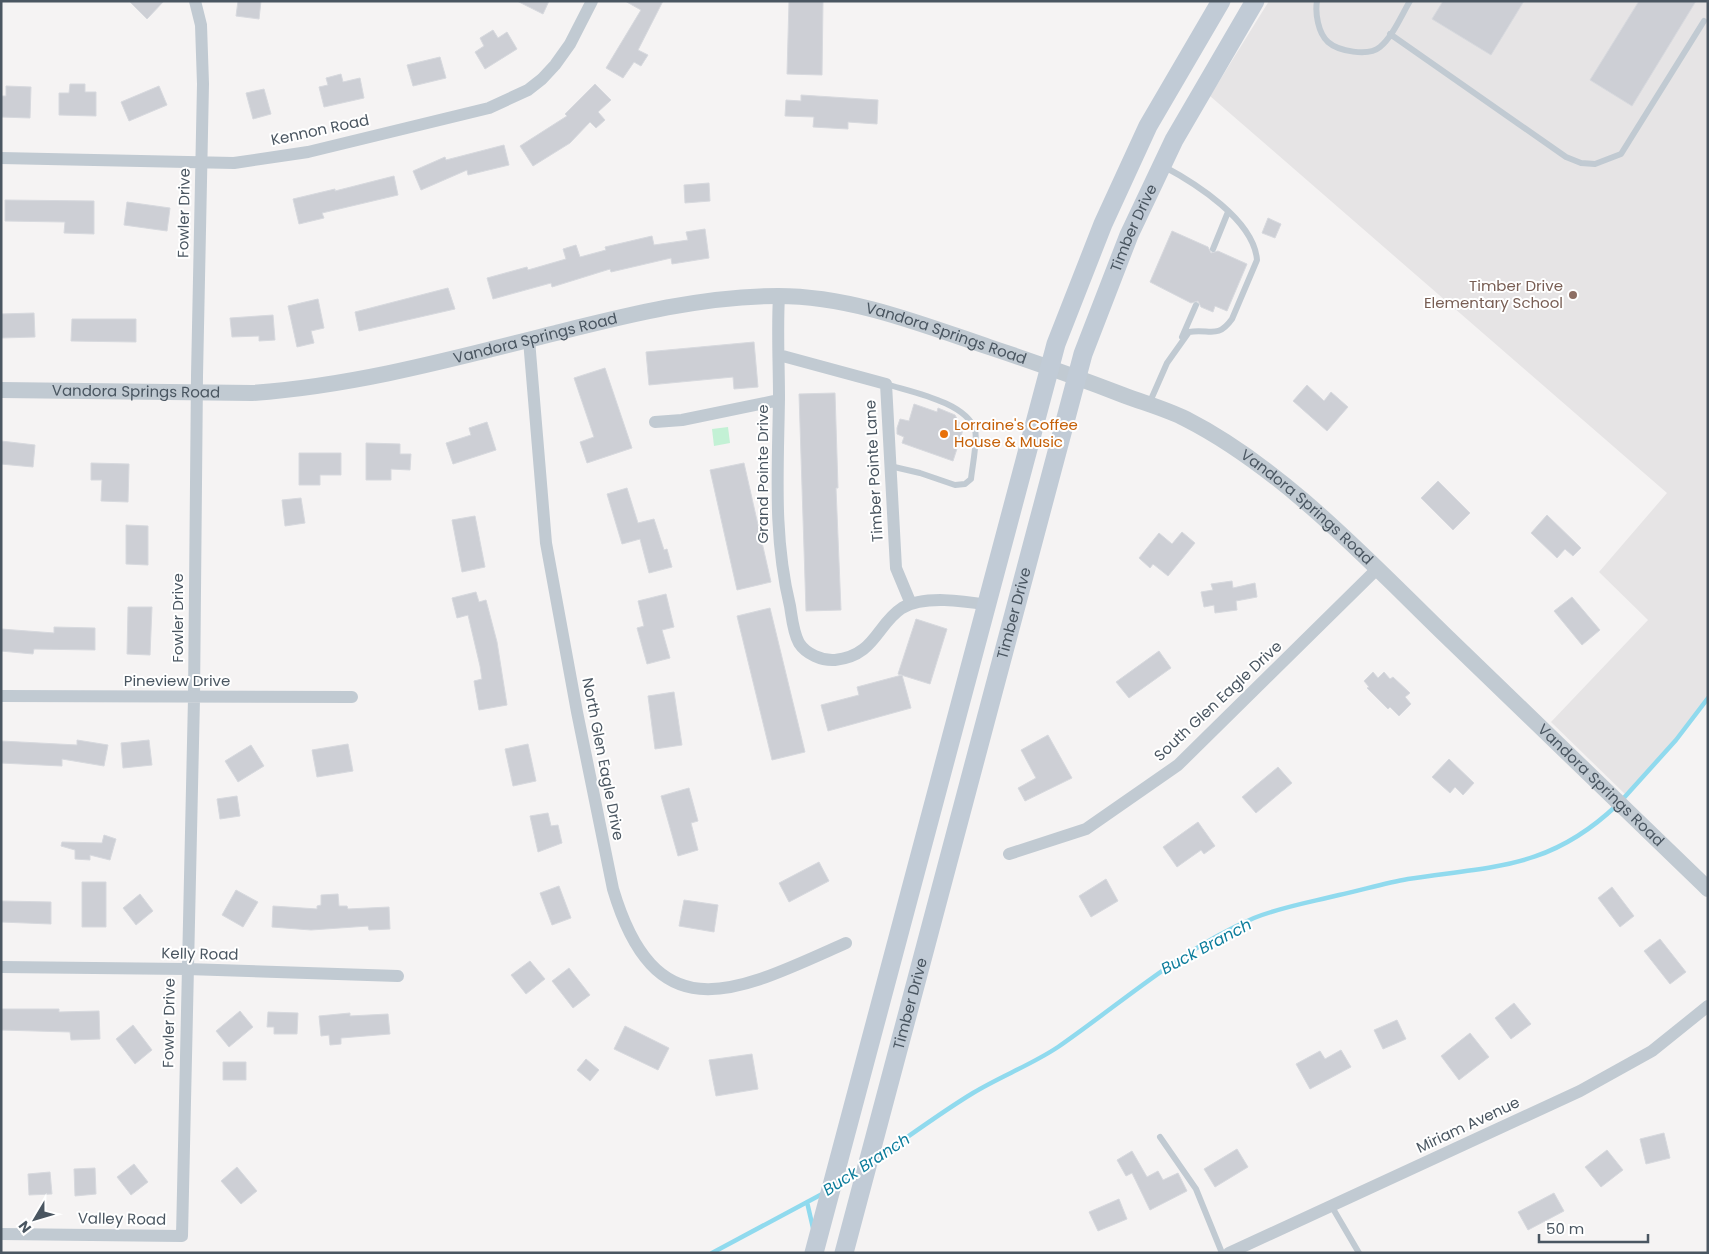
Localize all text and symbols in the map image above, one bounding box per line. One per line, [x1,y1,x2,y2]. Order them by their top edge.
street label: Kennon Road [269,109,371,150]
street label: Fowler Drive [172,168,195,258]
street label: Timber Drive [1105,180,1162,275]
place label: Timber Drive Elementary School [1424,275,1563,313]
marker: Timber Drive Elementary School [1567,289,1579,301]
street label: Vandora Springs Road [863,297,1030,369]
street label: Vandora Springs Road [451,307,619,368]
street label: Vandora Springs Road [52,380,220,403]
street label: Timber Pointe Lane [859,399,888,543]
street label: Grand Pointe Drive [752,404,773,544]
place label: Lorraine's Coffee House & Music [954,414,1078,452]
marker: Lorraine's Coffee House & Music [938,428,950,440]
street label: Vandora Springs Road [1237,444,1378,569]
street label: Timber Drive [991,565,1036,661]
street label: Fowler Drive [167,573,188,663]
street label: South Glen Eagle Drive [1149,636,1286,766]
street label: Pineview Drive [124,670,230,691]
street label: North Glen Eagle Drive [577,676,630,842]
street label: Vandora Springs Road [1533,719,1669,851]
water label: Buck Branch [1157,913,1256,980]
street label: Kelly Road [161,942,239,965]
street label: Timber Drive [888,955,932,1052]
street label: Fowler Drive [157,978,180,1068]
street label: Miriam Avenue [1413,1091,1523,1158]
water label: Buck Branch [818,1128,914,1201]
north arrow [10,1194,60,1244]
street label: Valley Road [78,1207,166,1230]
scale bar [1539,1212,1648,1244]
text: N [14,1217,36,1237]
text: 50 m [1546,1218,1584,1239]

